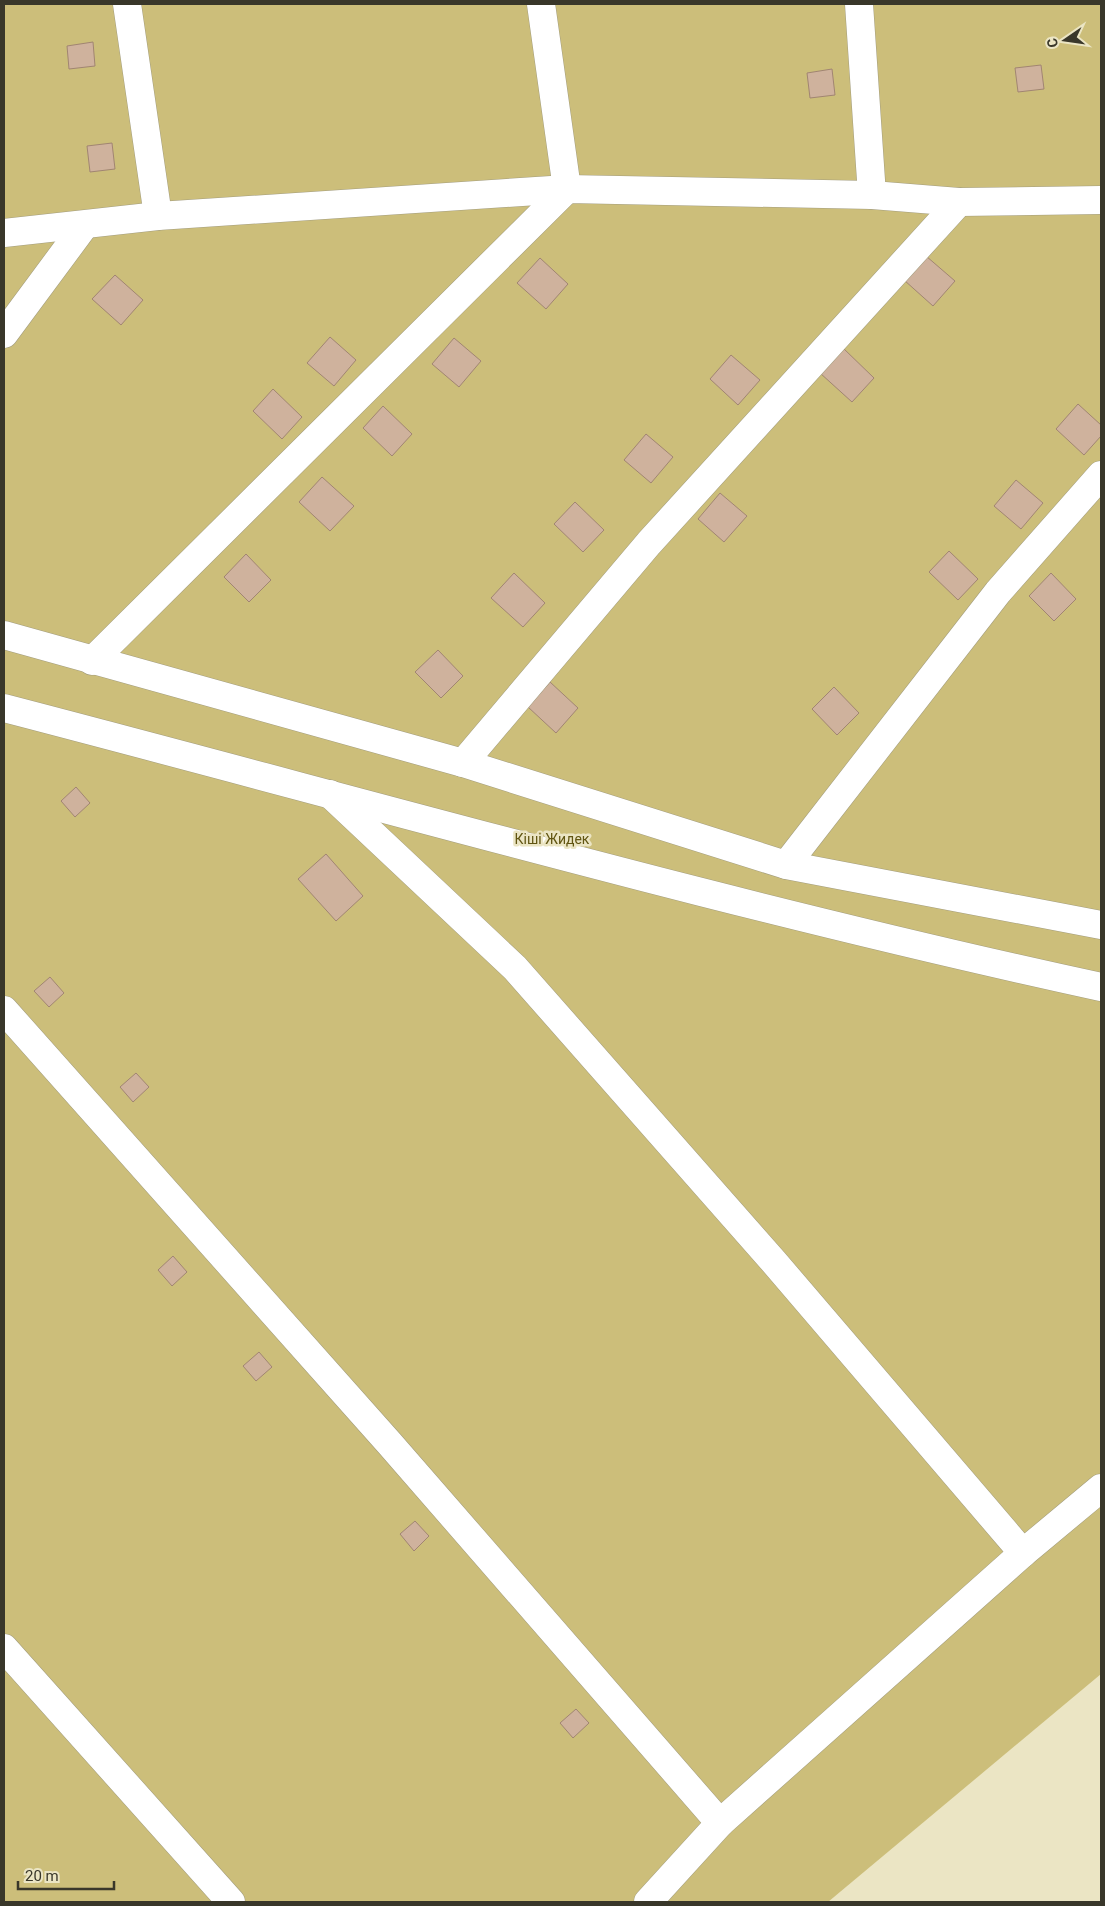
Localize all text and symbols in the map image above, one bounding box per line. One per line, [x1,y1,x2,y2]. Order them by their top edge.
north arrow [1040,15,1090,65]
text: С [1044,37,1061,49]
park label: Кіші Жидек [515,831,590,847]
scale bar [18,1858,114,1890]
text: 20 m [25,1867,59,1885]

